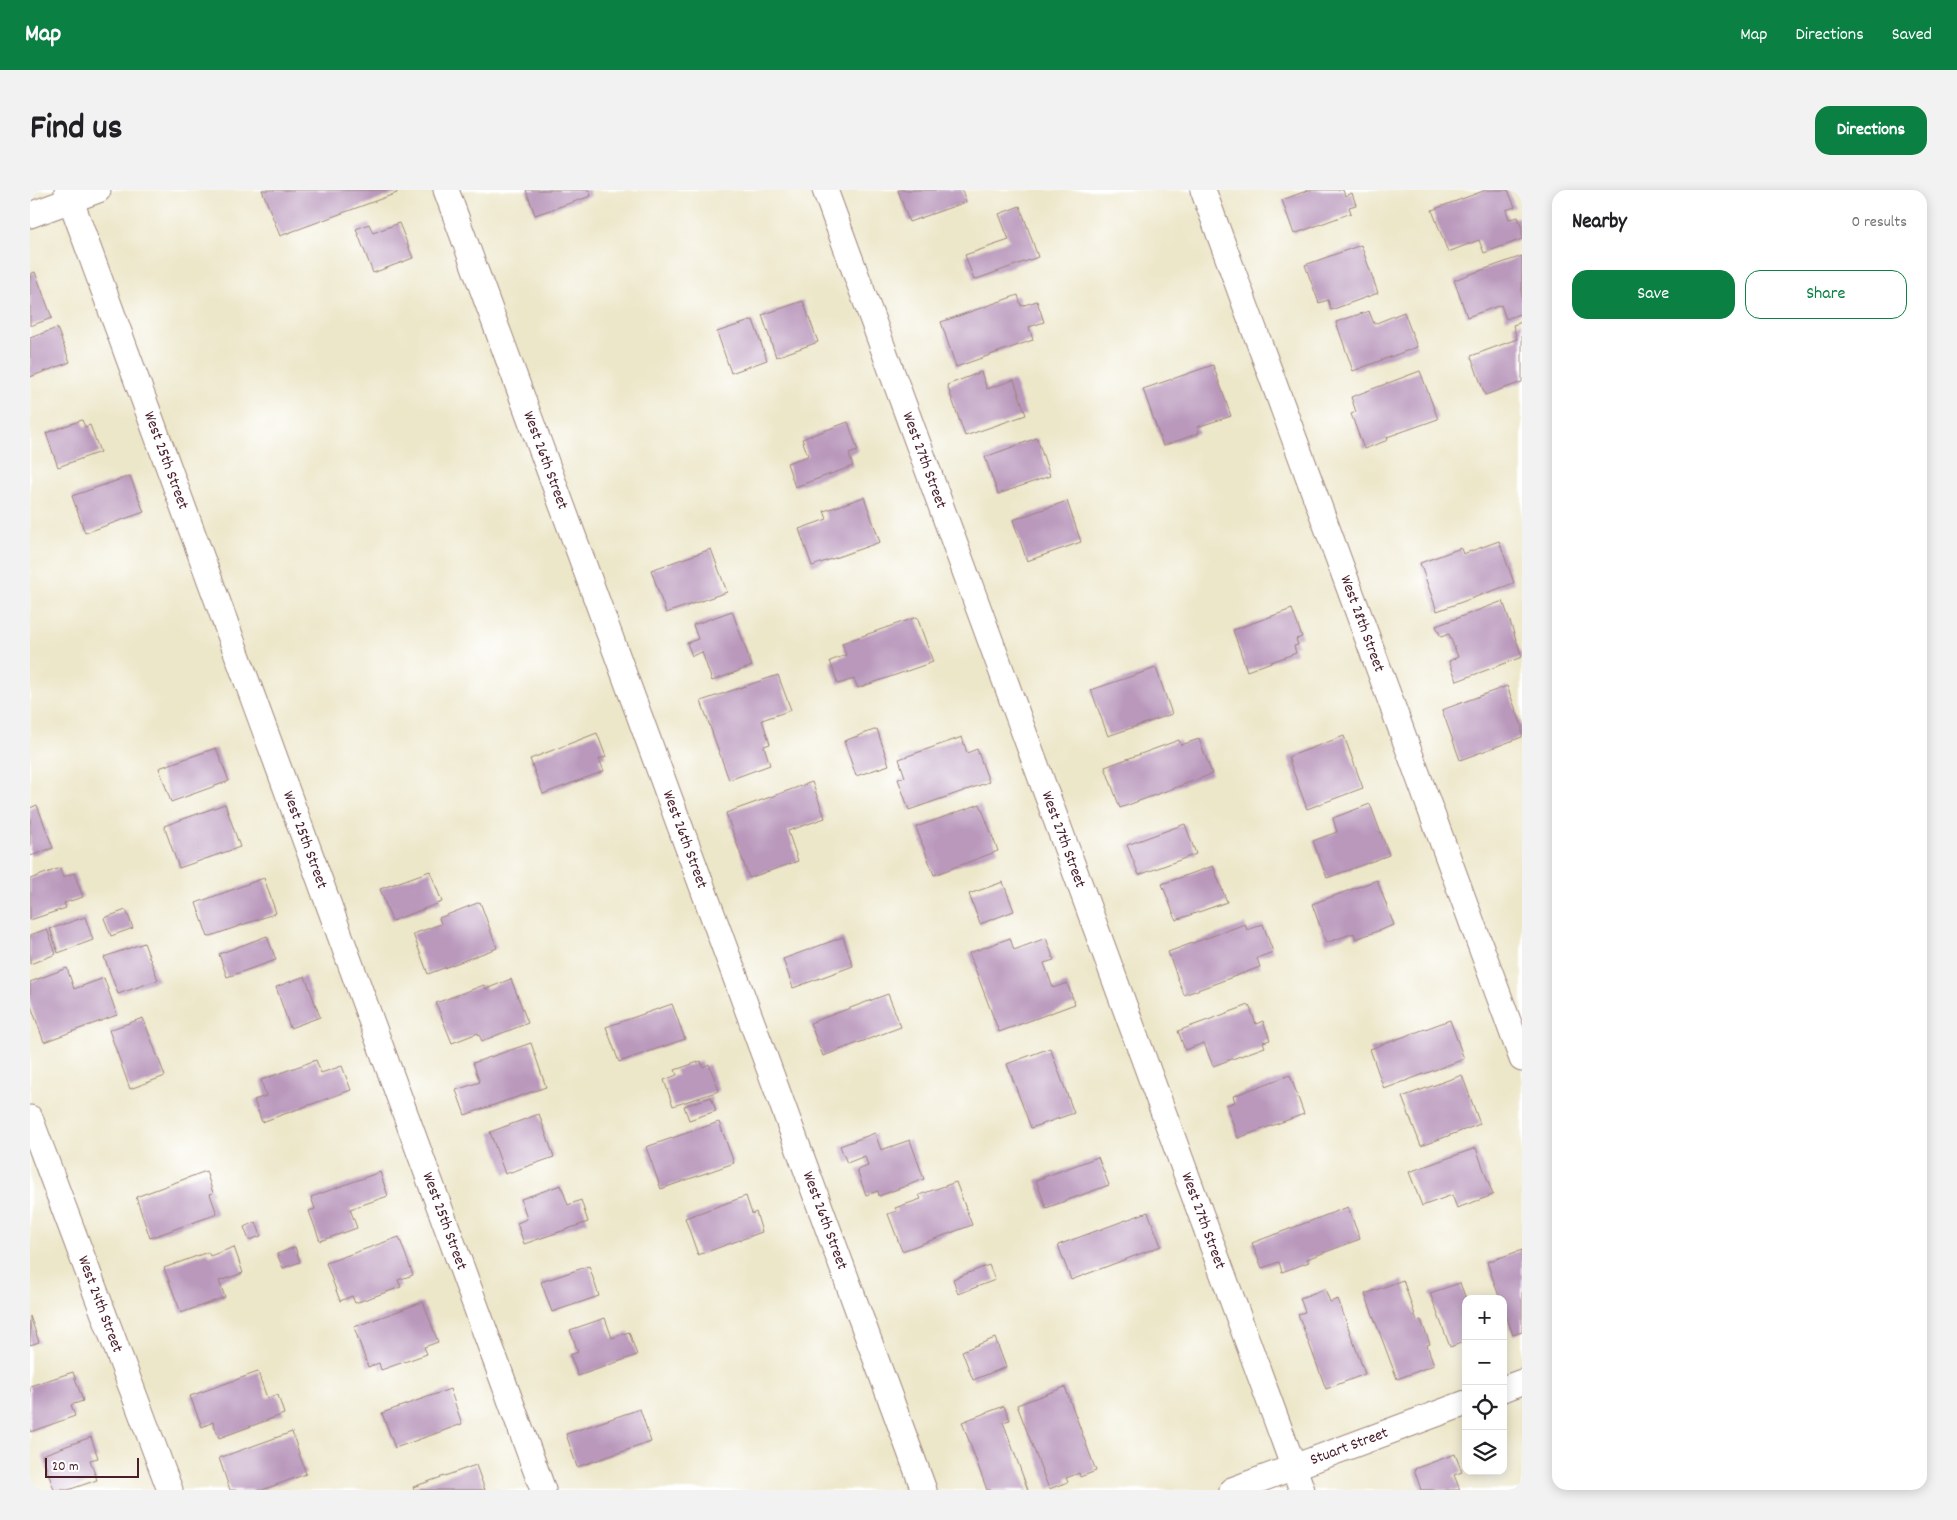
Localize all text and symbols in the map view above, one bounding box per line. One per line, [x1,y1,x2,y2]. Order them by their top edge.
text: Map [25,18,61,52]
text: Map [1740,23,1767,48]
text: Directions [1795,23,1864,48]
text: Saved [1892,23,1932,48]
text: Find us [30,105,122,155]
button: Directions [1815,106,1927,155]
text: Nearby [1572,208,1627,238]
text: 0 results [1852,211,1907,234]
button: Save [1572,270,1735,319]
button: Share [1745,270,1907,319]
street label: West 25th Street [138,408,195,513]
street label: West 26th Street [517,408,574,513]
street label: West 27th Street [896,409,953,512]
street label: West 28th Street [1334,572,1391,676]
street label: West 26th Street [656,787,713,892]
street label: West 25th Street [276,788,333,892]
street label: West 27th Street [1035,788,1092,891]
street label: West 26th Street [796,1168,854,1273]
street label: West 25th Street [416,1169,473,1273]
street label: West 27th Street [1175,1169,1232,1273]
street label: West 24th Street [71,1252,129,1356]
map controls [1462,1295,1507,1475]
button: + [1462,1295,1507,1340]
button: − [1462,1340,1507,1385]
button: locate [1462,1385,1507,1430]
street label: Stuart Street [1307,1421,1392,1471]
button: layers [1462,1430,1507,1475]
scale bar [45,1455,139,1478]
text: 20 m [52,1457,79,1477]

